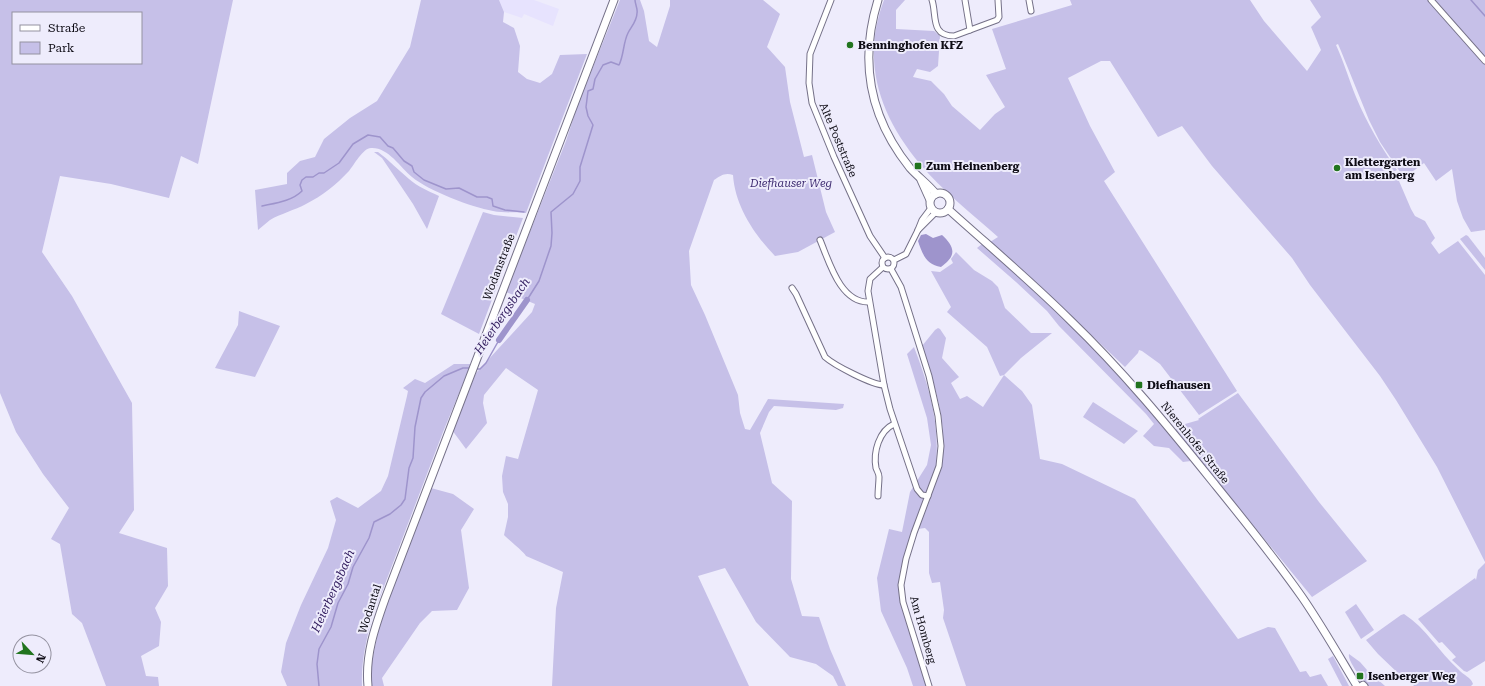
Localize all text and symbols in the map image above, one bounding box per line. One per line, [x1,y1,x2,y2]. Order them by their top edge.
legend [12,12,142,64]
text: Straße [48,21,86,35]
place label: Benninghofen KFZ [858,39,963,52]
marker: Benninghofen KFZ [845,40,855,50]
text: Park [48,41,75,55]
street label: Alte Poststraße [816,101,860,179]
place label: Klettergarten am Isenberg [1345,156,1421,182]
place label: Zum Heinenberg [926,160,1020,173]
marker: Zum Heinenberg [913,161,923,171]
marker: Klettergarten am Isenberg [1332,163,1342,173]
park label: Diefhauser Weg [749,177,832,190]
street label: Wodanstraße [480,232,518,302]
water label: Heierbergsbach [471,275,533,358]
place label: Diefhausen [1147,379,1211,392]
marker: Diefhausen [1134,380,1144,390]
street label: Nierenhofer Straße [1158,400,1232,486]
water label: Heierbergsbach [308,547,357,635]
street label: Wodantal [356,582,384,635]
street label: Am Homberg [907,595,939,666]
north arrow [12,634,52,674]
text: N [33,652,48,665]
place label: Isenberger Weg [1368,670,1456,683]
marker: Isenberger Weg [1355,671,1365,681]

